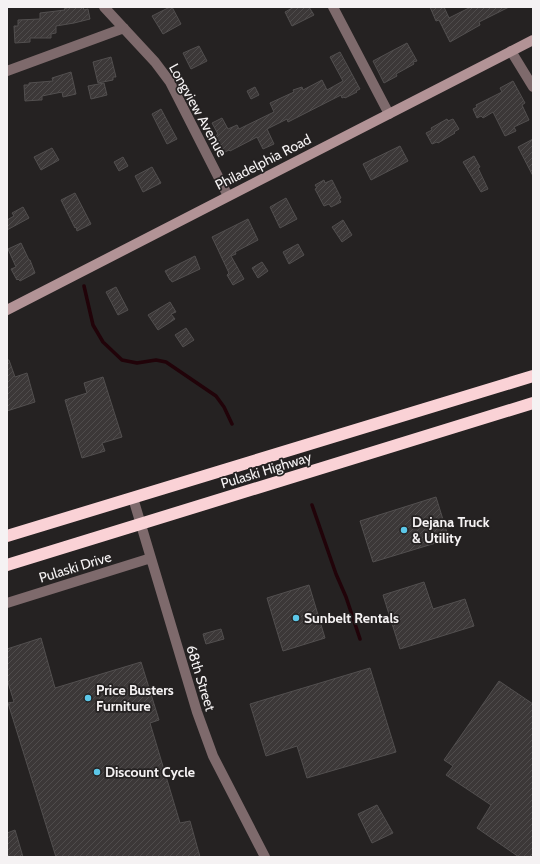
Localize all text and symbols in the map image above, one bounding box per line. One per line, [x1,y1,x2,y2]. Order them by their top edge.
street label: Longview Avenue [165,60,231,160]
street label: Philadelphia Road [212,130,314,194]
street label: Pulaski Highway [218,448,314,492]
place label: Dejana Truck & Utility [412,513,490,547]
marker: Dejana Truck & Utility [399,525,409,535]
street label: Pulaski Drive [37,547,113,587]
place label: Sunbelt Rentals [304,609,399,627]
marker: Sunbelt Rentals [291,613,301,623]
street label: 68th Street [182,643,220,713]
place label: Price Busters Furniture [96,681,174,715]
marker: Price Busters Furniture [83,693,93,703]
place label: Discount Cycle [105,763,195,781]
marker: Discount Cycle [92,767,102,777]

